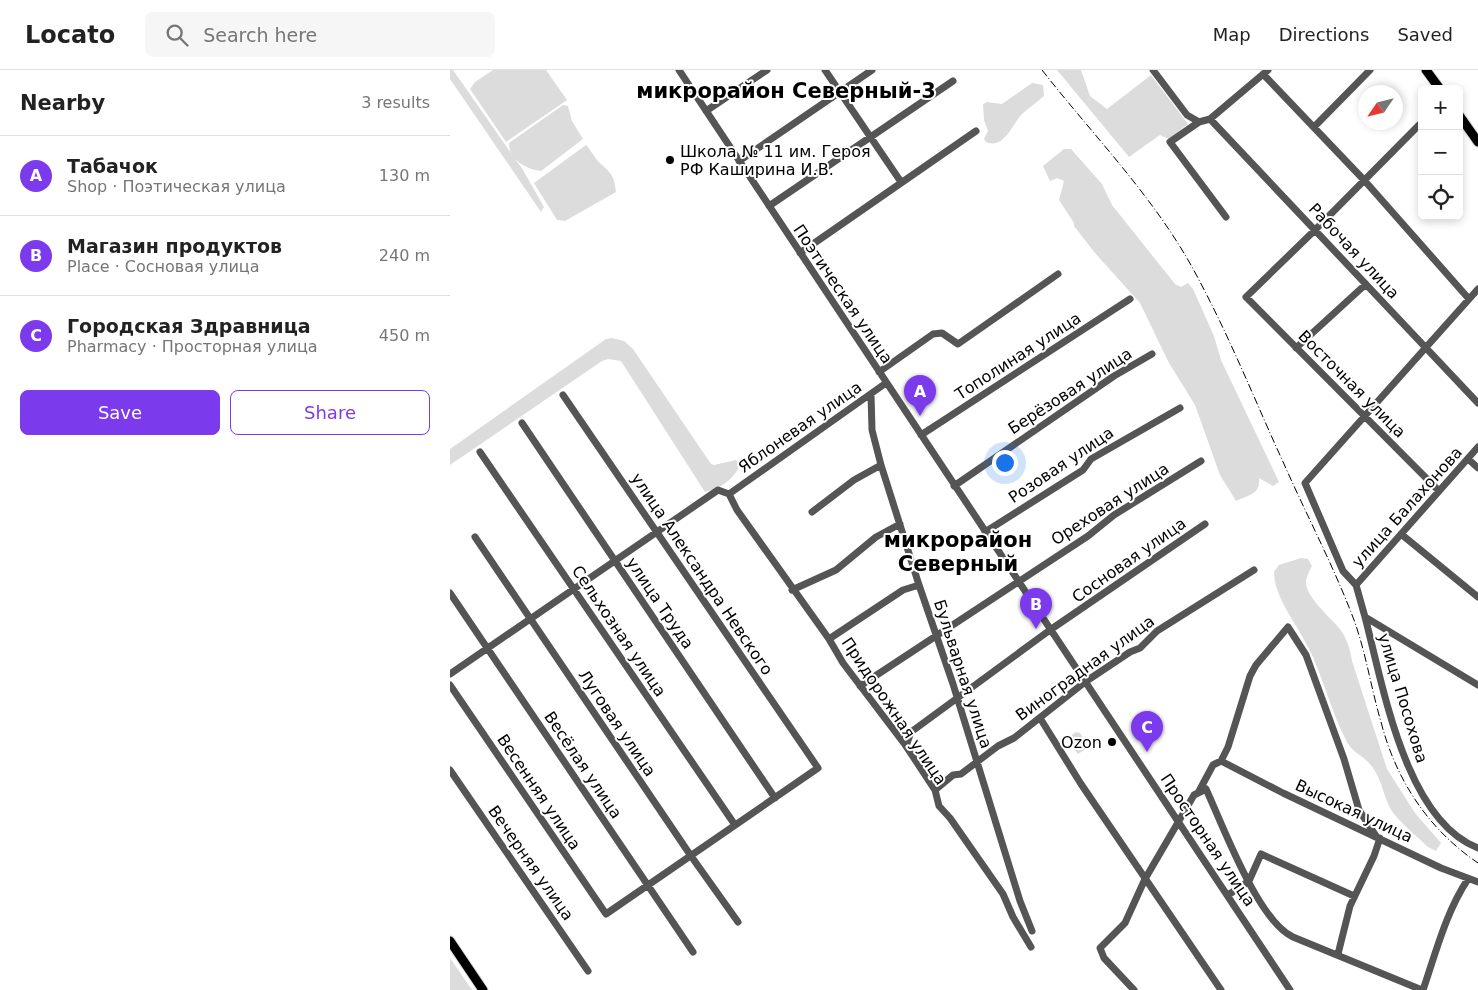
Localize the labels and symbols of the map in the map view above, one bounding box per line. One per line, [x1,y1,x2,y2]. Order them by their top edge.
district label: микрорайон Северный-3 [636,79,936,103]
north arrow [1358,85,1403,130]
place label: Школа № 11 им. Героя РФ Каширина И.В. [680,142,871,179]
marker: Школа № 11 им. Героя РФ Каширина И.В. [664,154,676,166]
street label: Рабочая улица [1305,199,1403,303]
street label: Поэтическая улица [789,221,897,367]
street label: Тополиная улица [951,308,1084,404]
street label: Восточная улица [1294,326,1410,442]
street label: Берёзовая улица [1005,344,1135,438]
pin: A [904,375,936,416]
street label: Яблоневая улица [735,377,865,477]
street label: Розовая улица [1005,423,1117,507]
street label: улица Балахонова [1348,443,1466,571]
your location [992,450,1018,476]
street label: Ореховая улица [1048,459,1172,549]
street label: улица Александра Невского [627,469,777,679]
street label: Сосновая улица [1068,514,1190,606]
district label: микрорайон Северный [884,528,1032,576]
street label: улица Труда [622,554,698,652]
street label: Сельхозная улица [568,562,670,700]
pin: B [1020,588,1052,629]
street label: Бульварная улица [930,597,996,751]
street label: Виноградная улица [1012,611,1158,725]
street label: улица Посохова [1374,631,1432,765]
street label: Придорожная улица [838,634,950,788]
street label: Луговая улица [574,666,660,780]
street label: Весёлая улица [540,708,626,822]
pin: C [1131,711,1163,752]
street label: Весенняя улица [493,731,585,853]
place label: Ozon [1061,733,1102,752]
marker: Ozon [1106,736,1118,748]
street label: Просторная улица [1157,770,1259,910]
street label: Высокая улица [1292,776,1416,846]
street label: Вечерняя улица [484,802,578,924]

